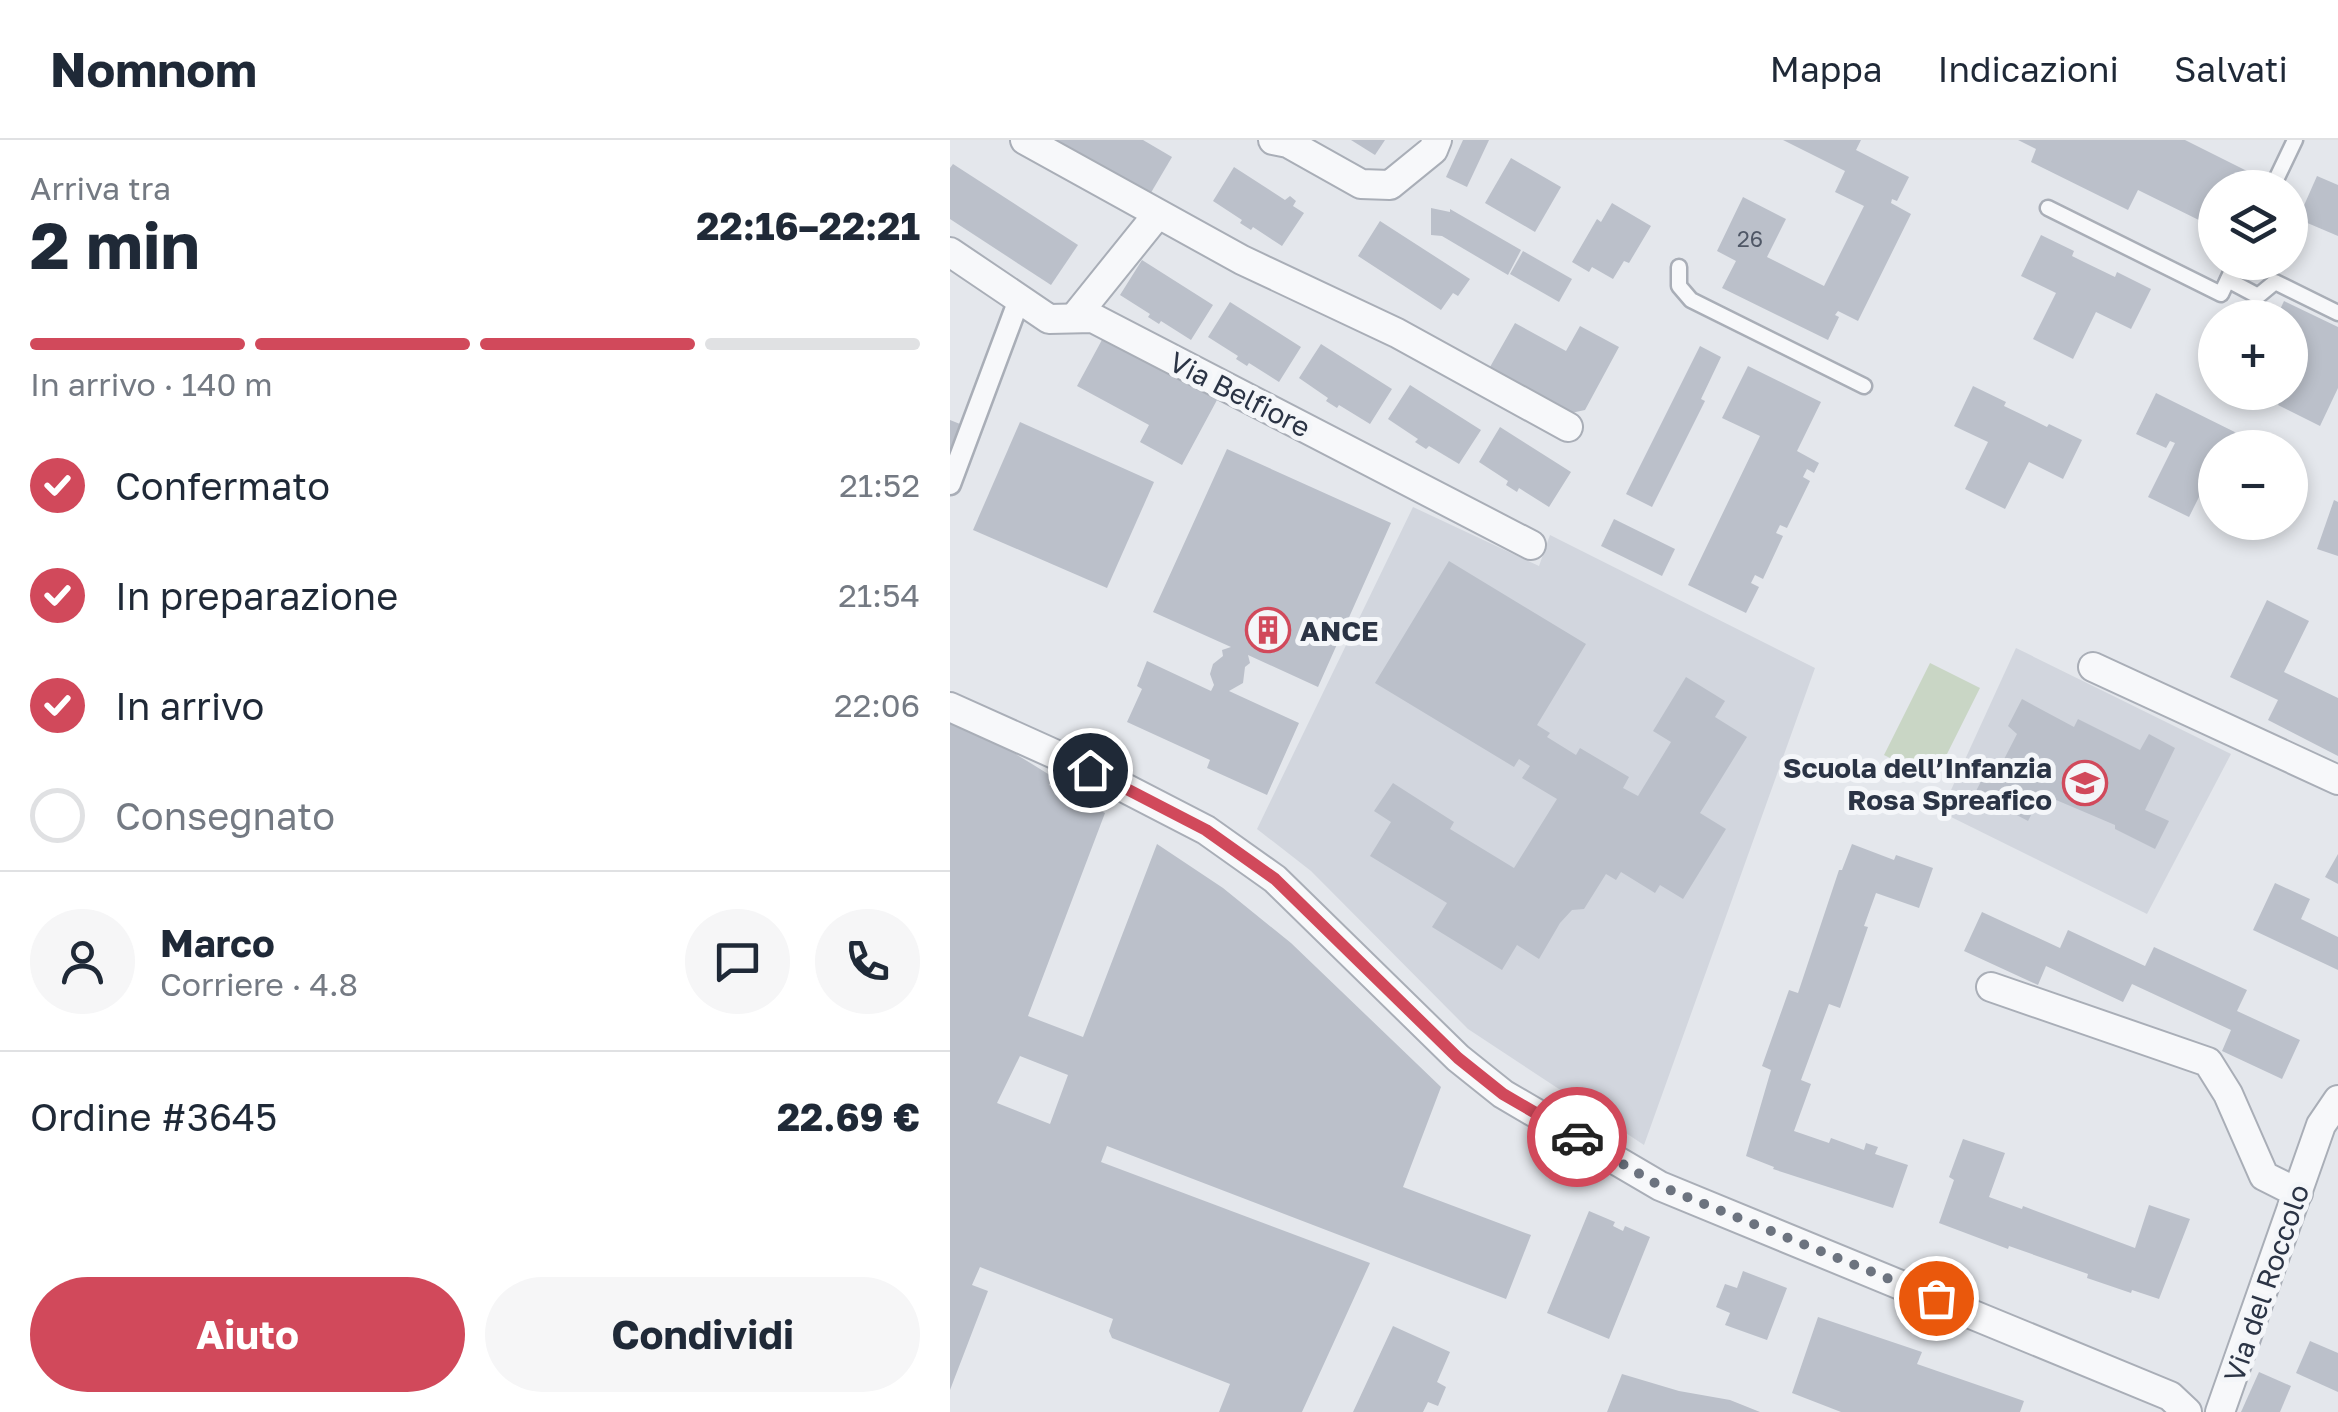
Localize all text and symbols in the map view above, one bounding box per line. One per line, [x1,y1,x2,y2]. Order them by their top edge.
text: Nomnom [50,40,257,98]
text: Mappa [1770,48,1883,90]
text: Indicazioni [1938,48,2119,90]
text: Salvati [2174,48,2288,90]
text: Arriva tra [30,169,171,207]
map controls [2198,170,2308,540]
button: layers [2198,170,2308,280]
text: 22:16–22:21 [696,203,920,248]
text: 2 min [30,205,200,283]
house number: 26 [1737,225,1763,252]
button: + [2198,300,2308,410]
street label: Via Belfiore [1164,344,1316,444]
text: In arrivo · 140 m [30,365,273,403]
button: − [2198,430,2308,540]
icon: check [30,458,85,513]
text: Confermato [115,463,330,508]
text: 21:52 [839,466,920,504]
icon: check [30,568,85,623]
text: In preparazione [115,573,398,618]
text: 21:54 [838,576,920,614]
building icon: ANCE [1245,607,1291,653]
place label: ANCE [1300,614,1379,647]
icon: check [30,678,85,733]
text: In arrivo [115,683,264,728]
text: 22:06 [834,686,920,724]
pin [1048,728,1133,813]
icon: home [1063,743,1118,798]
place label: Scuola dell’Infanzia Rosa Spreafico [1783,751,2052,816]
school or university icon: Scuola dell’Infanzia Rosa Spreafico [2062,760,2108,806]
text: Consegnato [115,793,335,838]
button: person [30,909,135,1014]
button: chat [685,909,790,1014]
button: phone [815,909,920,1014]
text: Marco [160,920,275,965]
text: Corriere · 4.8 [160,965,358,1003]
courier [1527,1087,1627,1187]
text: Ordine #3645 [30,1094,277,1139]
text: 22.69 € [777,1094,920,1139]
icon: car [1550,1110,1605,1165]
street label: Via del Roccolo [2217,1180,2315,1386]
pin [1894,1256,1979,1341]
icon: bag [1909,1271,1964,1326]
button: Aiuto [30,1277,465,1392]
button: Condividi [485,1277,920,1392]

